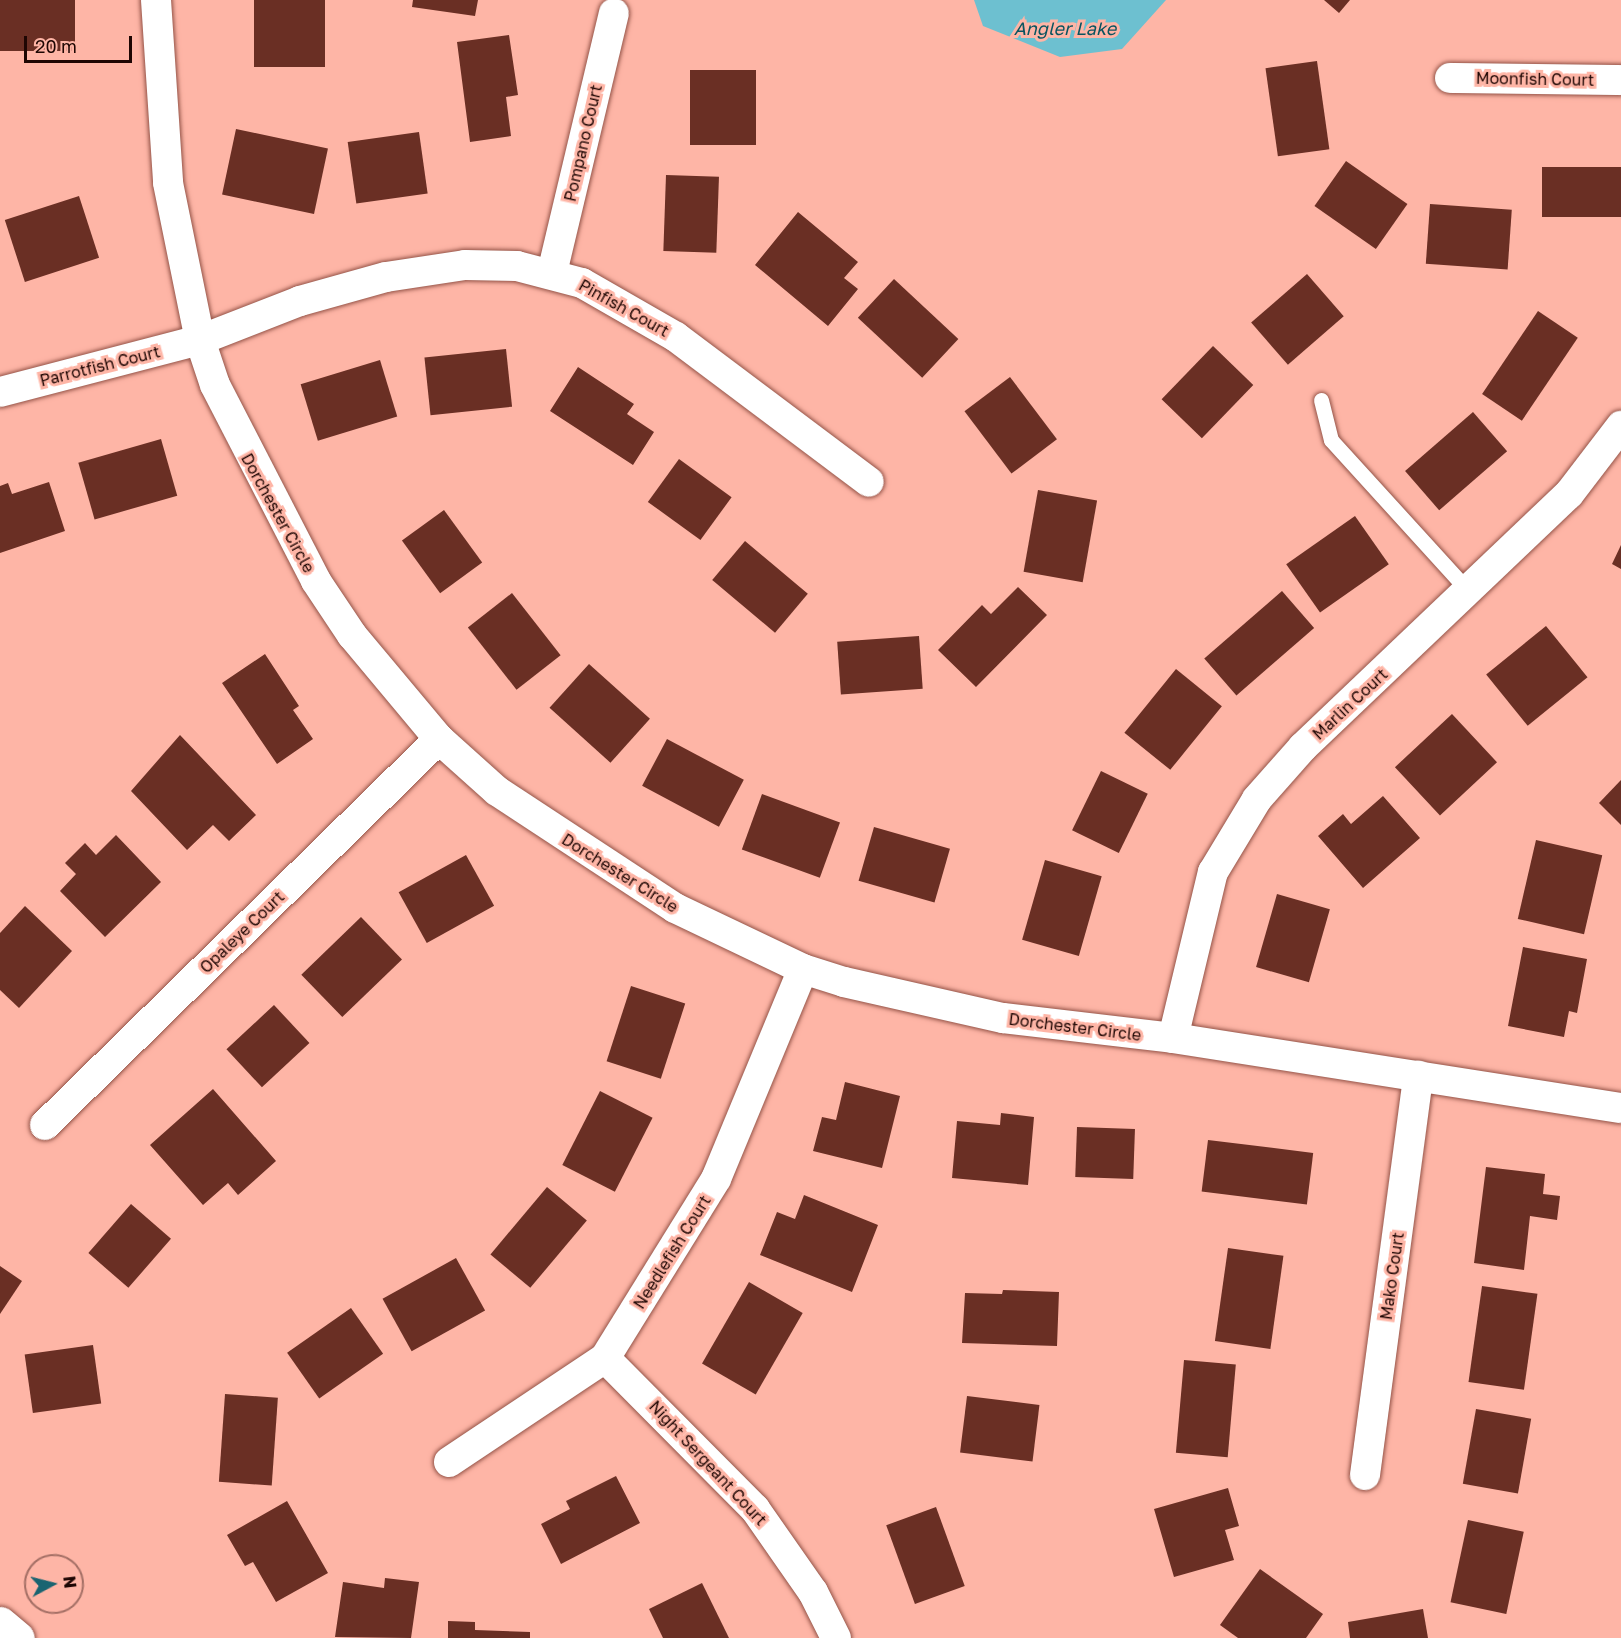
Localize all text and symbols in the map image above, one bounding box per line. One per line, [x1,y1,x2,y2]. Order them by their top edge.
water label: Angler Lake [1014,17,1116,39]
scale bar [27,24,135,62]
text: 20 m [35,35,77,57]
street label: Moonfish Court [1476,68,1594,90]
street label: Pompano Court [560,83,606,203]
street label: Pinfish Court [576,275,672,341]
street label: Parrotfish Court [38,342,162,390]
street label: Dorchester Circle [237,450,319,576]
street label: Marlin Court [1309,664,1391,744]
street label: Dorchester Circle [558,830,682,916]
street label: Opaleye Court [196,887,288,977]
street label: Dorchester Circle [1008,1009,1142,1045]
street label: Needlefish Court [629,1192,715,1312]
street label: Mako Court [1376,1231,1408,1321]
street label: Night Sergeant Court [645,1397,771,1529]
north arrow [24,1554,84,1614]
text: N [59,1575,81,1589]

